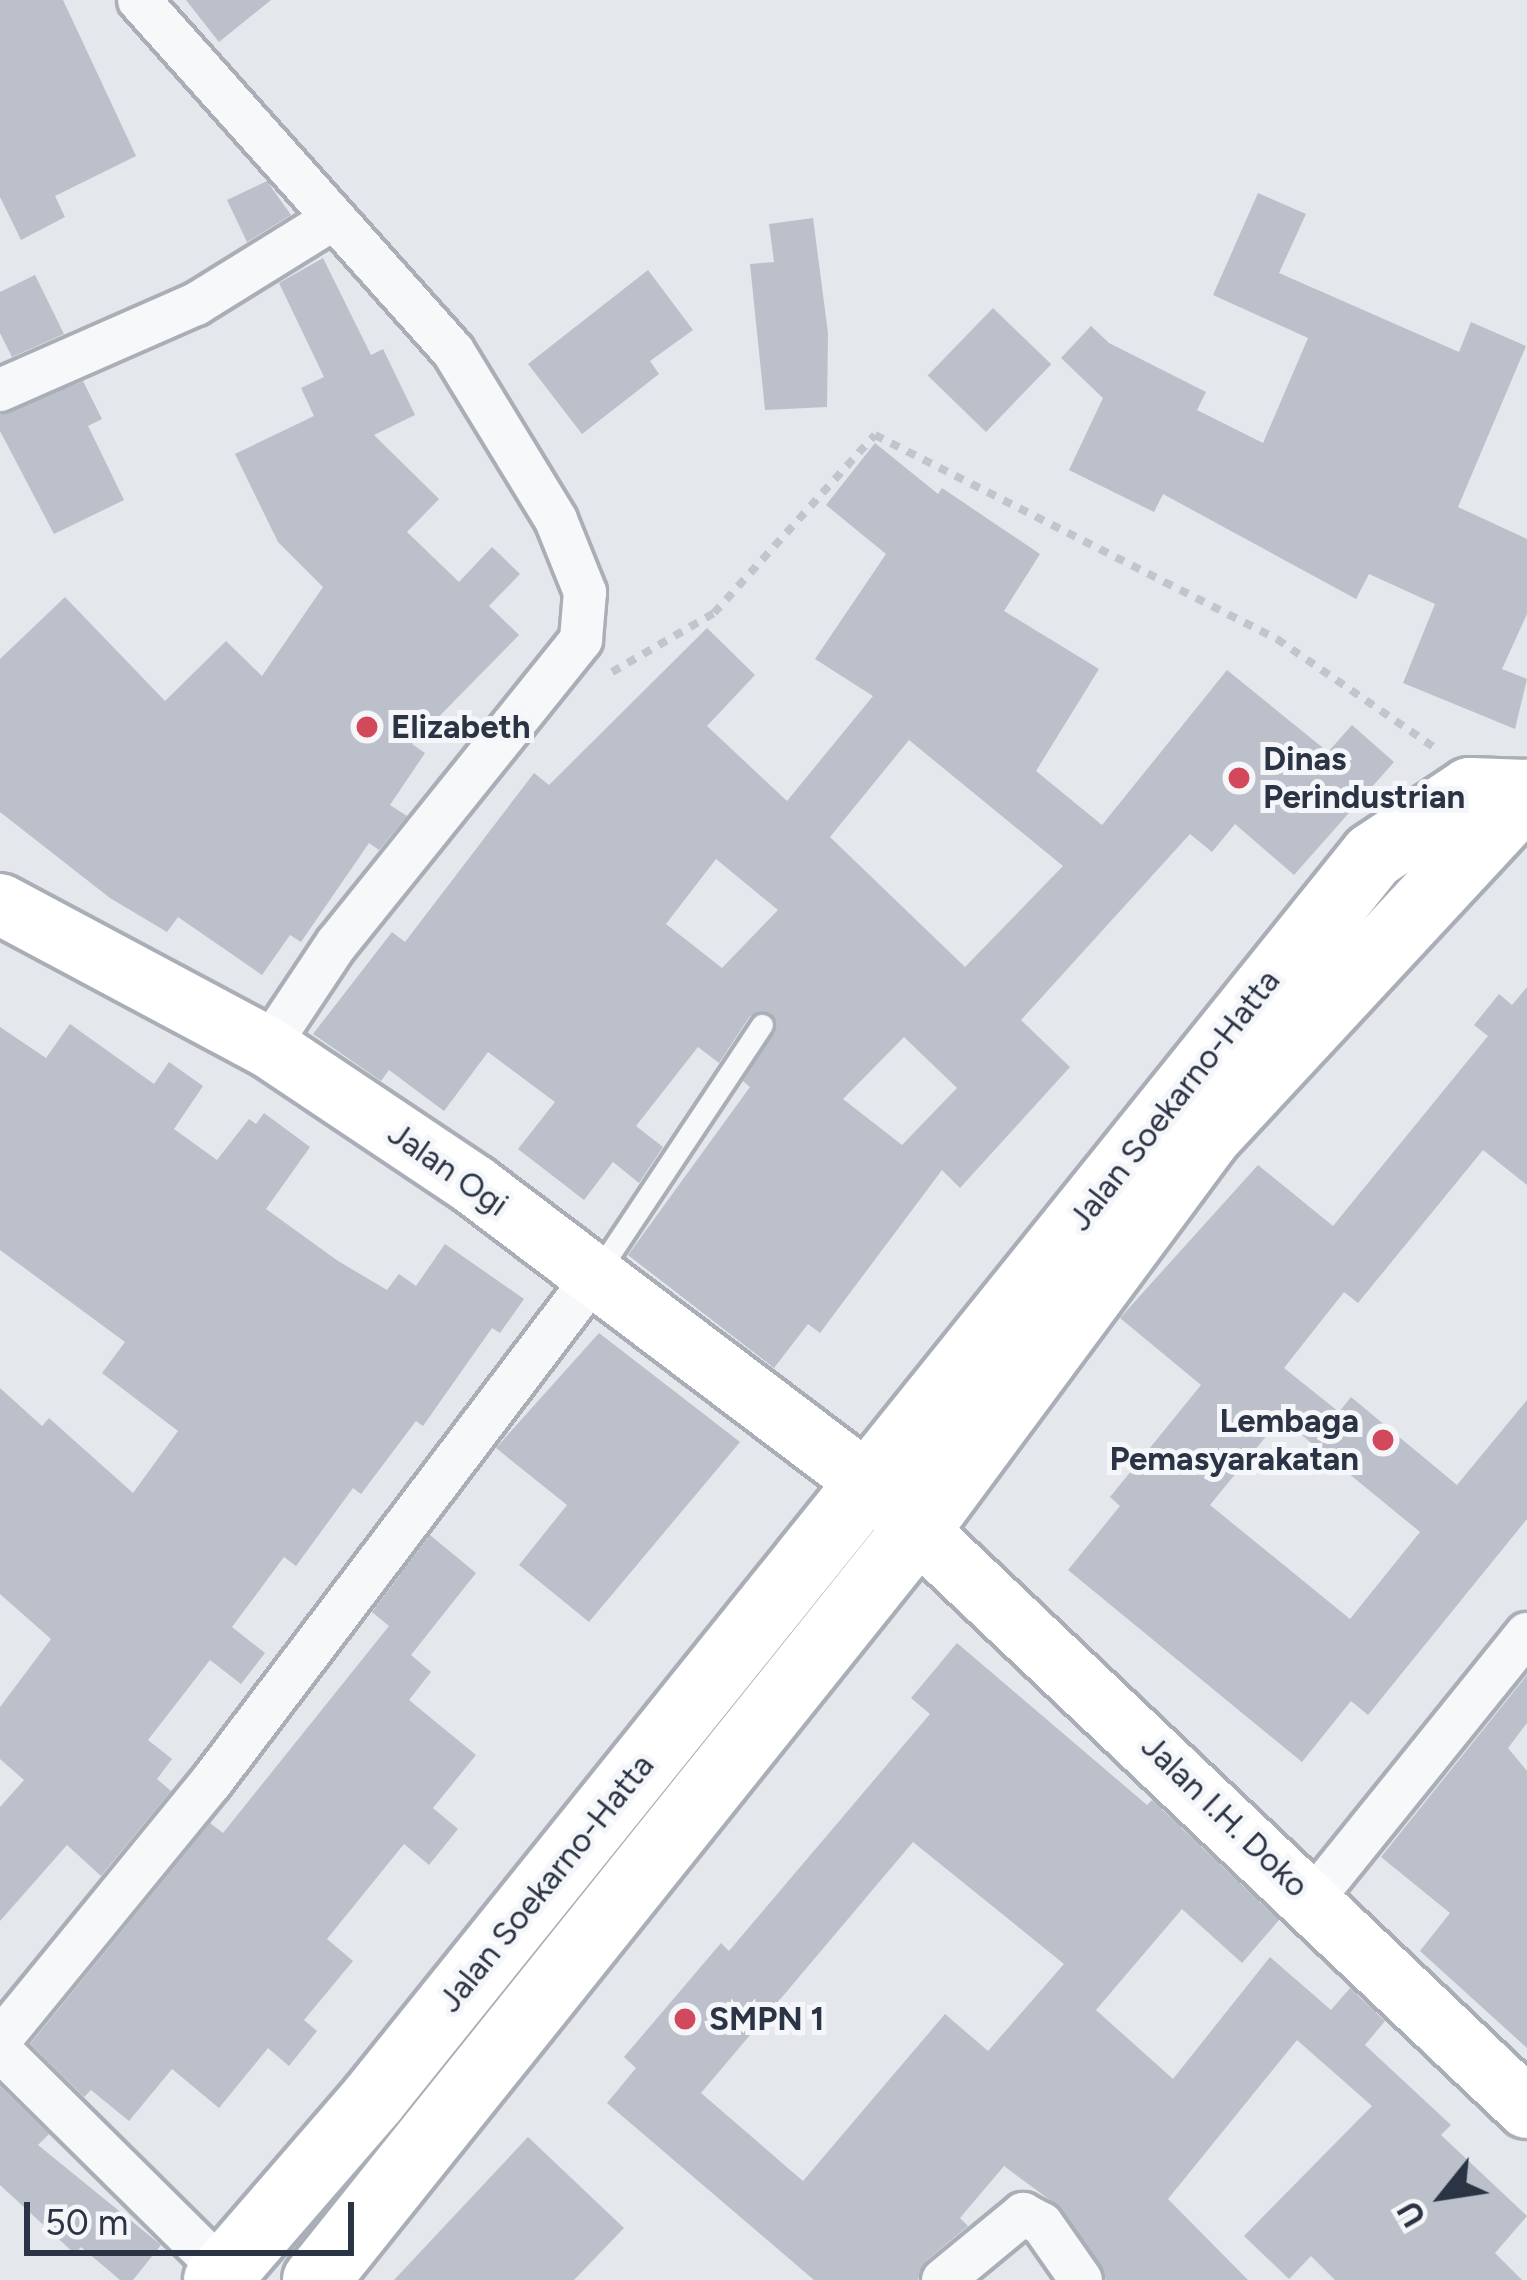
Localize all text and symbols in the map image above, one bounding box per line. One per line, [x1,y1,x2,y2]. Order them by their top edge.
place label: Elizabeth [391,707,531,747]
marker: Elizabeth [354,714,380,740]
place label: Dinas Perindustrian [1263,739,1465,817]
marker: Dinas Perindustrian [1226,765,1252,791]
street label: Jalan Soekarno-Hatta [1060,962,1288,1238]
street label: Jalan Ogi [380,1113,516,1225]
place label: Lembaga Pemasyarakatan [1109,1401,1359,1479]
marker: Lembaga Pemasyarakatan [1370,1427,1396,1453]
street label: Jalan I.H. Doko [1133,1726,1317,1906]
street label: Jalan Soekarno-Hatta [430,1746,662,2020]
place label: SMPN 1 [709,1999,824,2039]
marker: SMPN 1 [672,2006,698,2032]
north arrow [1383,2136,1503,2256]
scale bar [30,2178,360,2252]
text: U [1389,2194,1434,2234]
text: 50 m [45,2201,128,2244]

